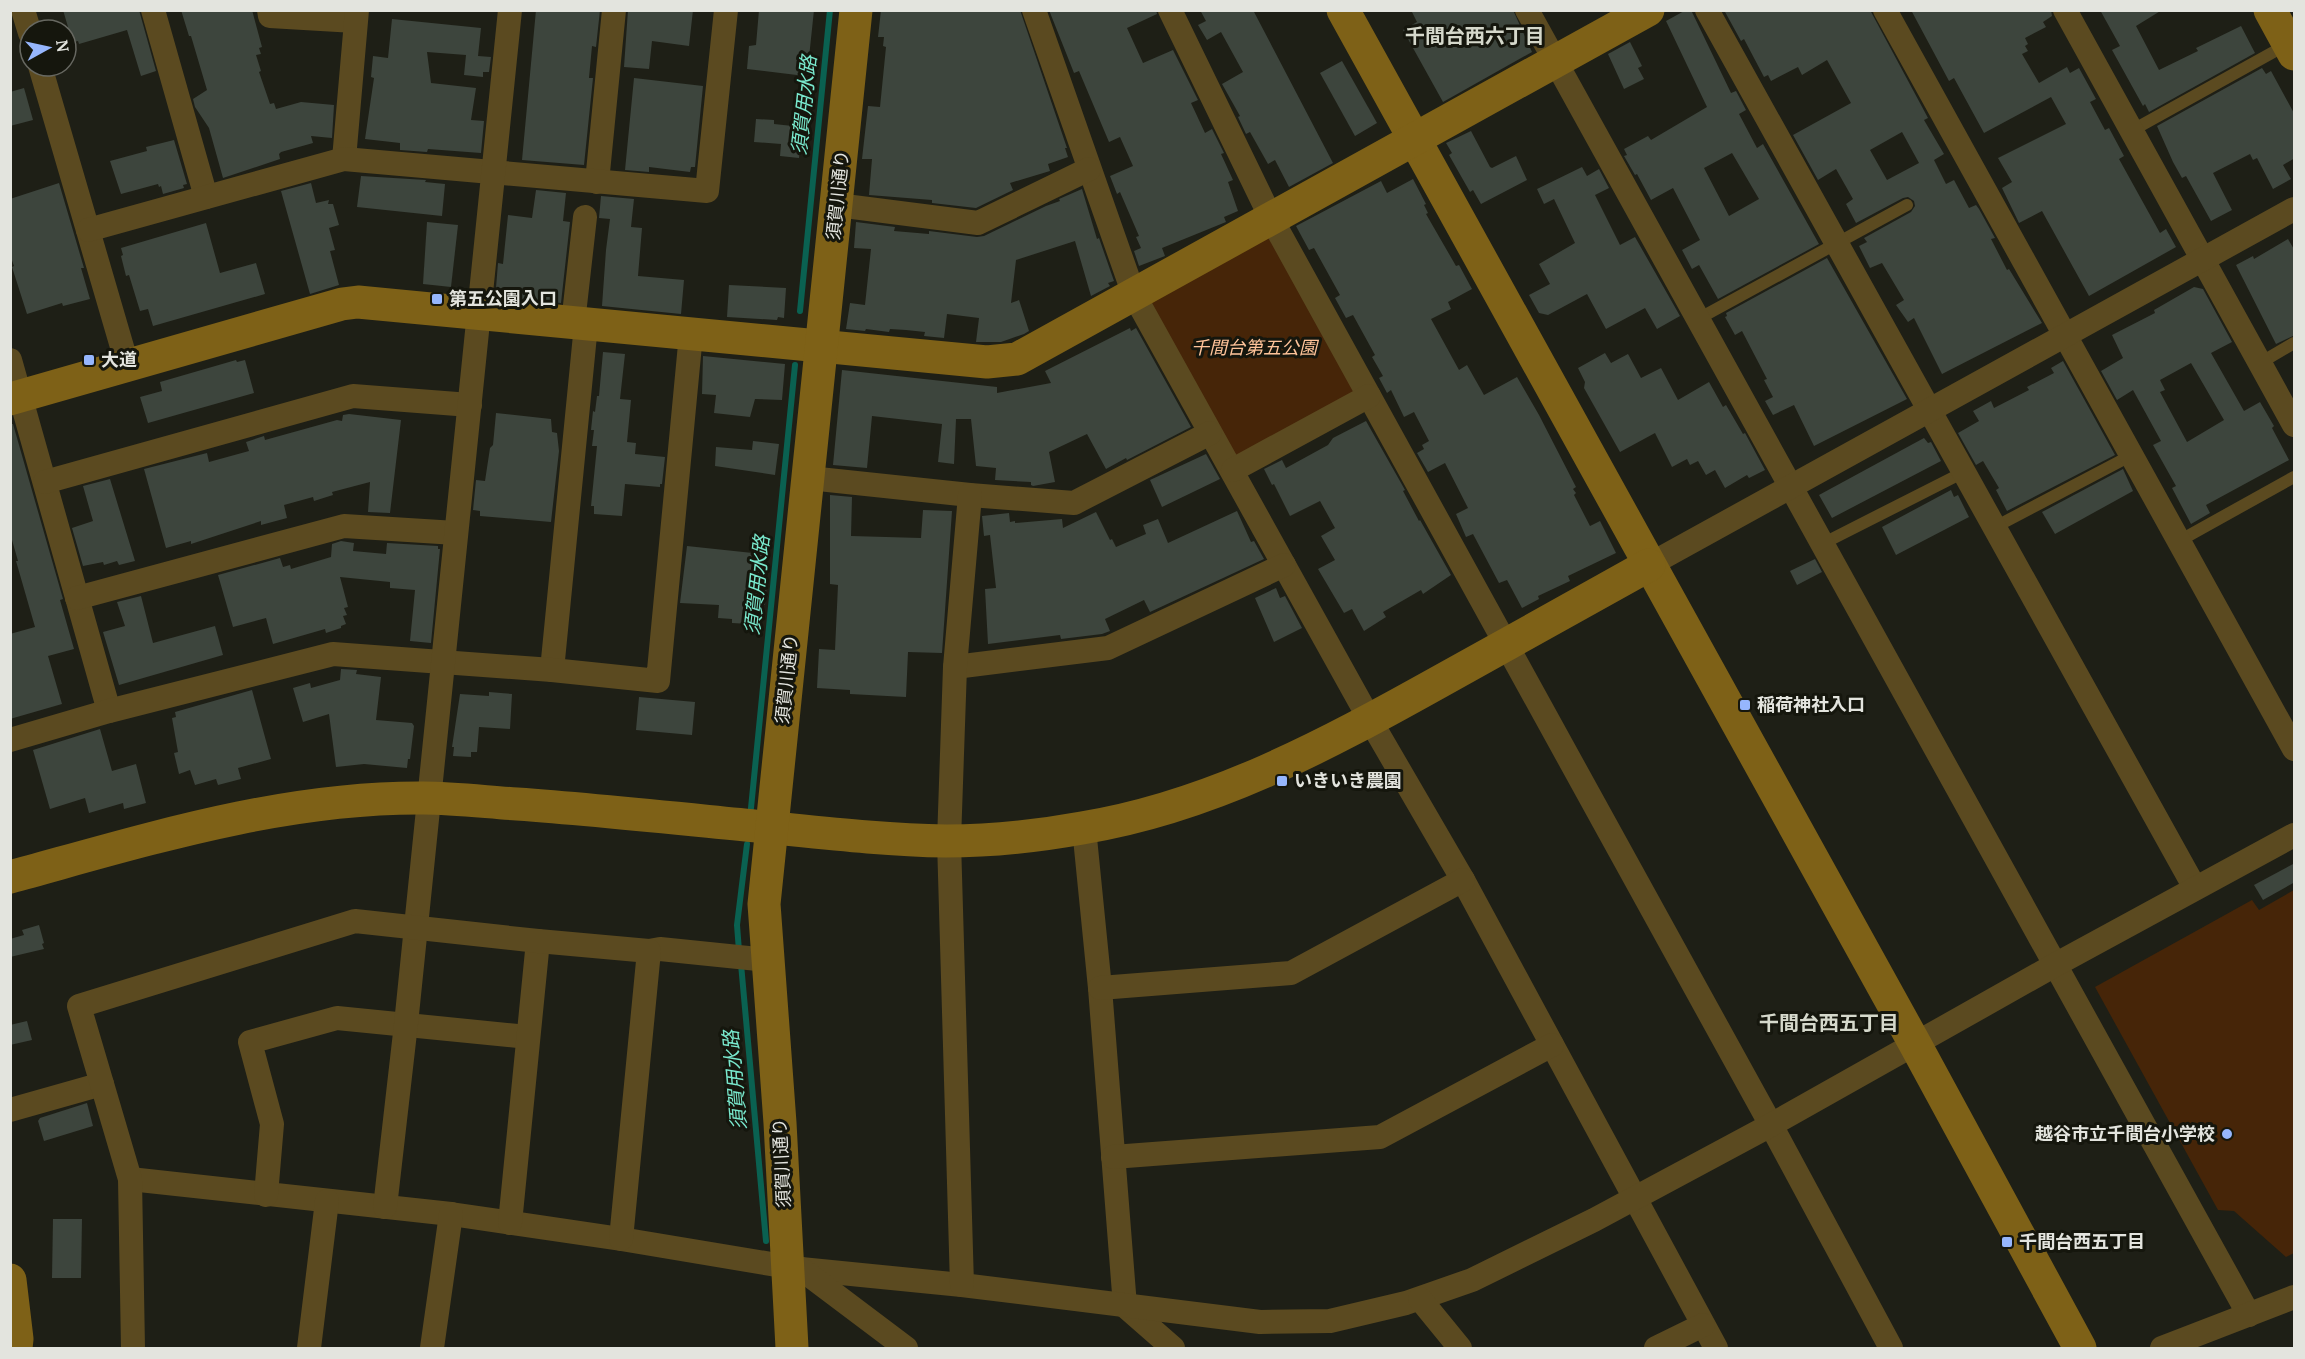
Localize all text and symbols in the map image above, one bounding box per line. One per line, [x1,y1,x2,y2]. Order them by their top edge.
north arrow [18,18,78,78]
district label: 千間台西六丁目 [1405,22,1545,49]
text: N [51,38,75,53]
water label: 須賀用水路 [785,52,822,156]
street label: 須賀川通り [820,149,854,241]
place label: 第五公園入口 [449,286,557,310]
marker: 第五公園入口 [430,292,444,306]
park label: 千間台第五公園 [1191,335,1320,359]
place label: 大道 [101,347,137,371]
marker: 大道 [82,353,96,367]
water label: 須賀用水路 [738,532,775,636]
street label: 須賀川通り [769,633,803,725]
place label: 稲荷神社入口 [1757,692,1865,716]
marker: 稲荷神社入口 [1738,698,1752,712]
place label: いきいき農園 [1294,768,1402,792]
marker: いきいき農園 [1275,774,1289,788]
district label: 千間台西五丁目 [1759,1009,1899,1036]
water label: 須賀用水路 [717,1027,752,1131]
street label: 須賀川通り [767,1117,795,1209]
place label: 越谷市立千間台小学校 [2035,1121,2215,1145]
marker: 越谷市立千間台小学校 [2220,1127,2234,1141]
place label: 千間台西五丁目 [2019,1229,2145,1253]
marker: 千間台西五丁目 [2000,1235,2014,1249]

